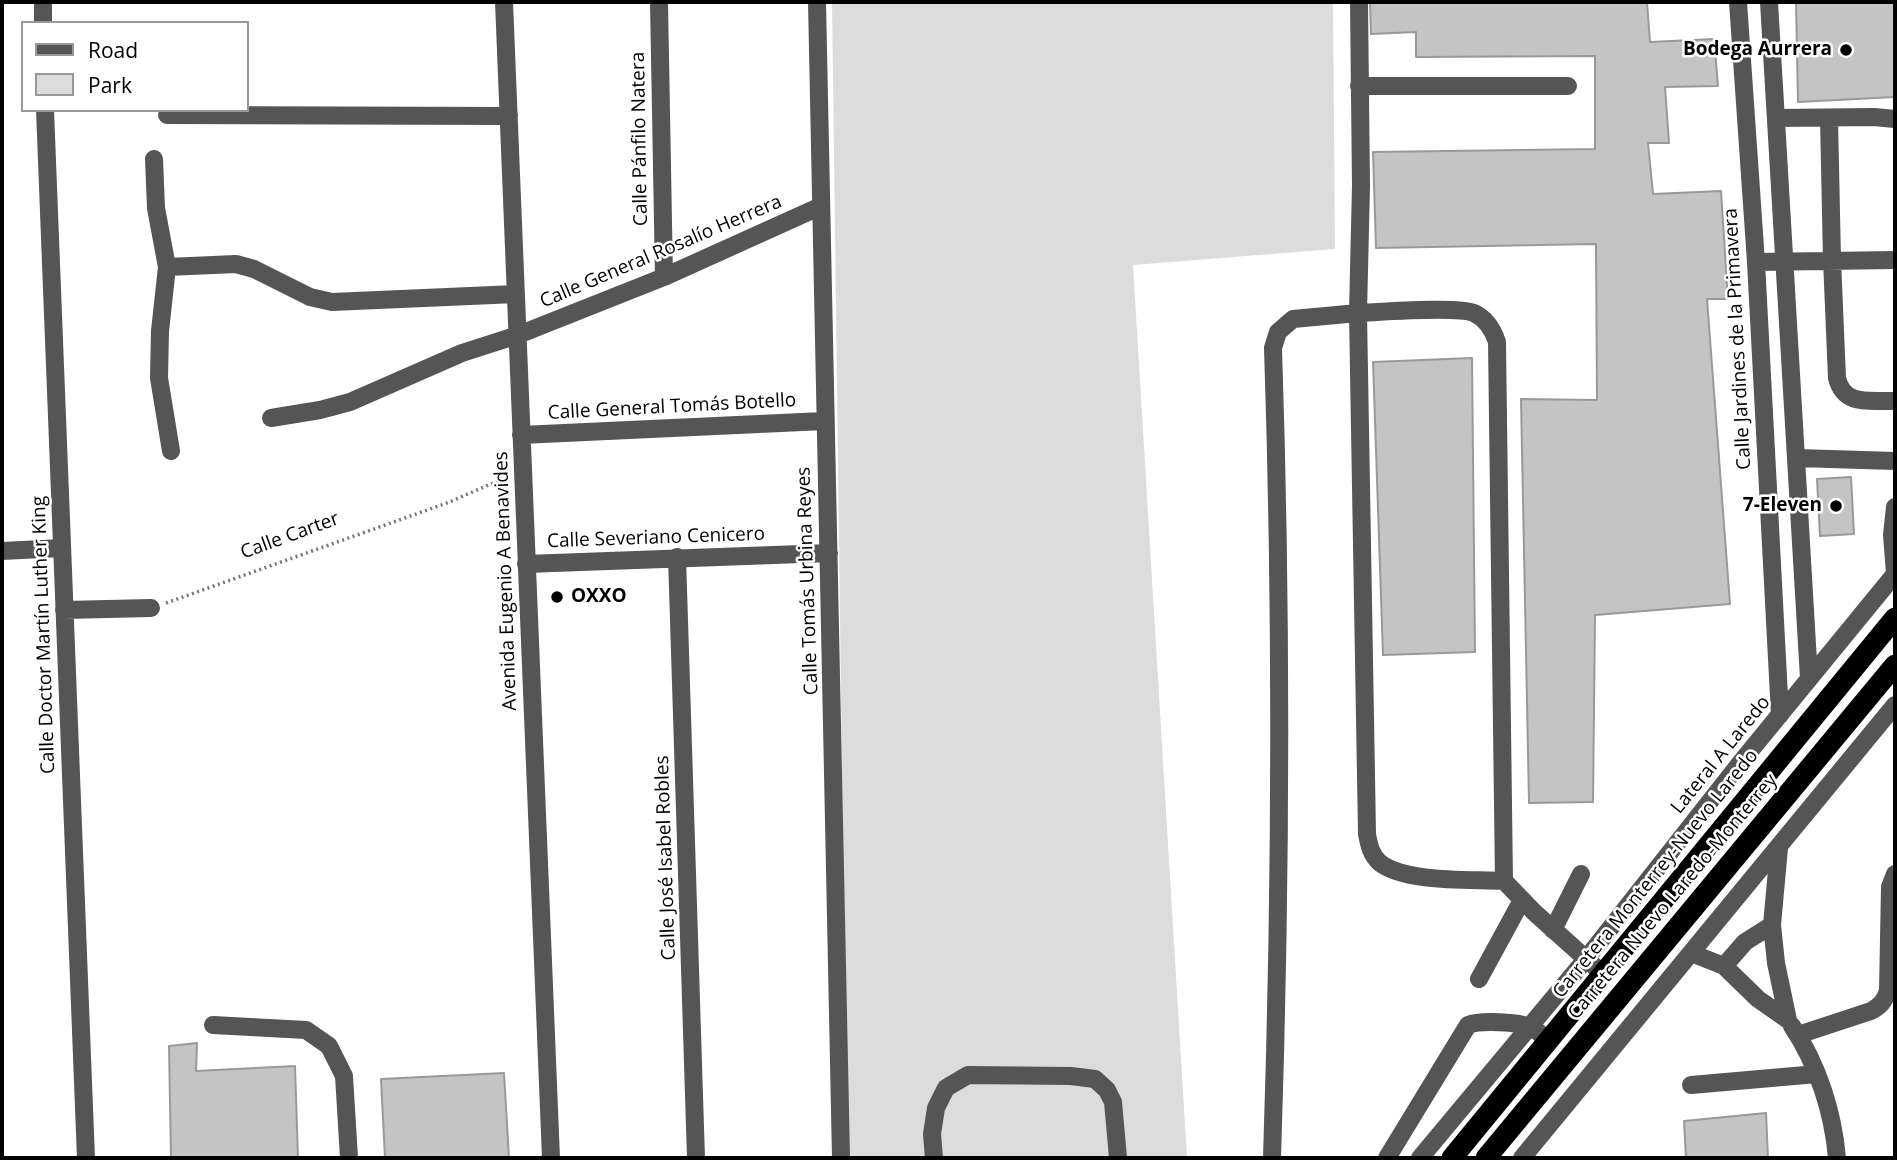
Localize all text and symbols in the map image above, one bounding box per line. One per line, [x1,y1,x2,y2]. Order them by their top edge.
legend [21,21,248,112]
text: Road [88,36,138,64]
place label: Bodega Aurrera [1683,39,1832,61]
marker: Bodega Aurrera [1838,42,1854,58]
street label: Calle Pánfilo Natera [627,52,653,226]
text: Park [88,71,132,99]
street label: Calle General Rosalío Herrera [537,191,785,313]
street label: Calle Jardines de la Primavera [1720,208,1756,470]
street label: Calle General Tomás Botello [547,389,797,425]
street label: Avenida Eugenio A Benavides [490,451,522,711]
street label: Calle Tomás Urbina Reyes [793,466,823,696]
place label: 7-Eleven [1743,495,1822,517]
street label: Calle Doctor Martín Luther King [28,496,60,774]
marker: 7-Eleven [1828,498,1844,514]
street label: Calle Carter [238,508,342,564]
street label: Calle Severiano Cenicero [547,523,765,553]
place label: OXXO [571,586,627,608]
marker: OXXO [549,589,565,605]
street label: Lateral A Laredo [1667,692,1775,818]
street label: Carretera Monterrey-Nuevo Laredo [1549,745,1763,1003]
street label: Calle José Isabel Robles [651,755,681,961]
street label: Carretera Nuevo Laredo-Monterrey [1564,770,1782,1024]

